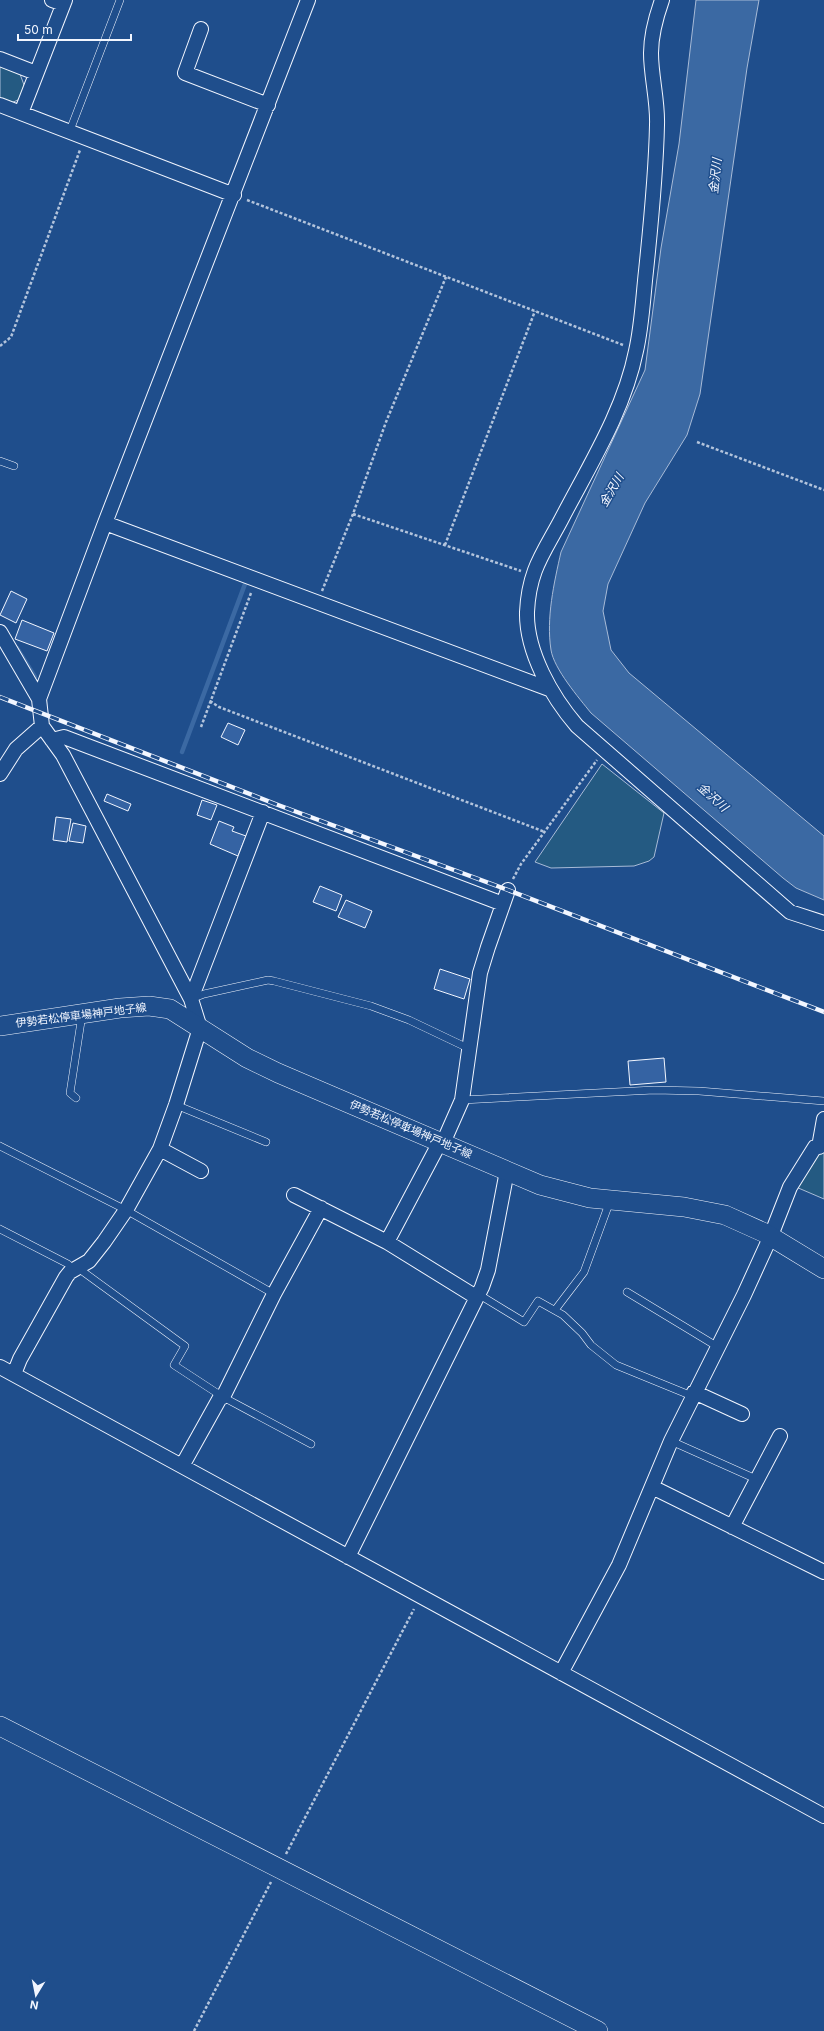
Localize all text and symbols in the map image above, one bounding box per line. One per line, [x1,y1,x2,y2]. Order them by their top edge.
scale bar [18,16,131,42]
text: 50 m [24,22,53,37]
water label: 金沢川 [706,155,725,195]
water label: 金沢川 [596,469,627,509]
water label: 金沢川 [695,779,733,816]
street label: 伊勢若松停車場神戸地子線 [15,1000,147,1030]
street label: 伊勢若松停車場神戸地子線 [348,1097,474,1161]
north arrow [16,1975,56,2015]
text: N [29,1997,40,2012]

